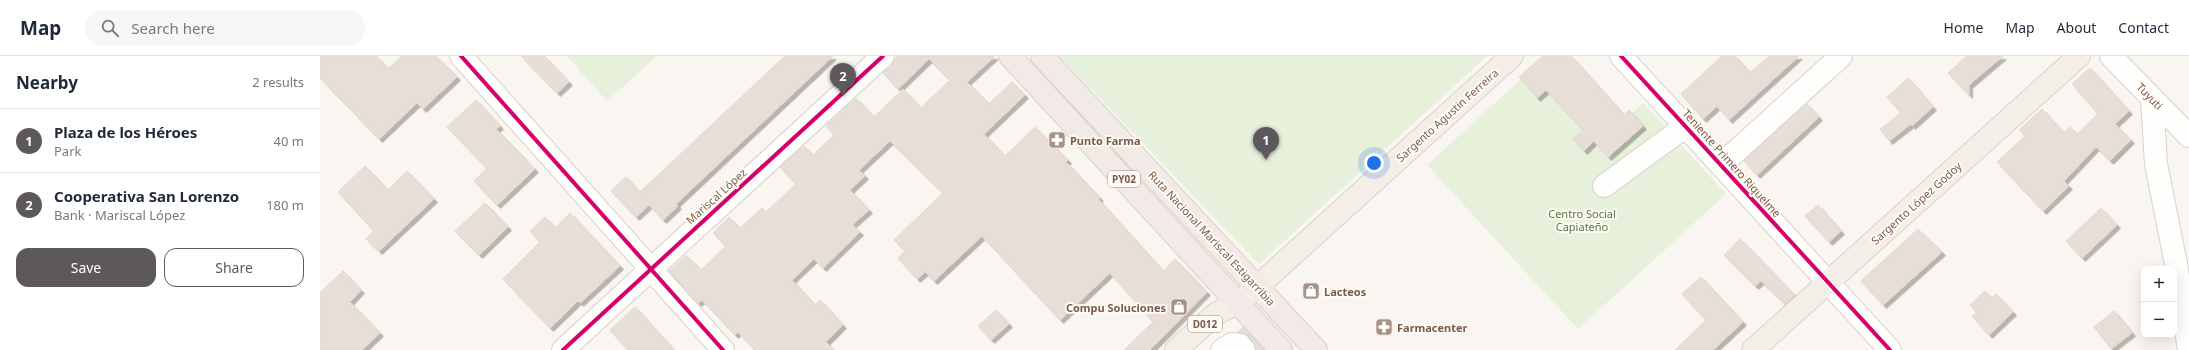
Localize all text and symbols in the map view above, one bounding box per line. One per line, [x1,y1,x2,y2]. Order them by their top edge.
search box [85,10,365,46]
text: Map [20,15,61,41]
icon: search [99,17,121,39]
text: Search here [131,18,215,38]
text: Home [1944,18,1983,37]
text: Map [2005,18,2035,37]
text: About [2057,18,2096,37]
text: Contact [2118,18,2169,37]
pin: 2 [830,63,856,96]
street label: Sargento Agustin Ferreira [1393,65,1501,165]
text: Nearby [16,71,78,94]
text: 2 results [252,73,304,91]
street label: Tuyuti [2134,79,2166,113]
street label: Teniente Primero Riquelme [1679,106,1785,220]
text: Plaza de los Héroes [54,122,197,142]
pin: 1 [1253,127,1279,160]
pharmacy icon: Punto Farma [1047,130,1067,150]
text: 1 [25,132,33,150]
text: 40 m [274,132,304,150]
place label: Punto Farma [1070,133,1141,148]
text: Park [54,142,81,160]
your location [1364,153,1384,173]
street label: Sargento López Godoy [1868,158,1965,248]
street label: Mariscal López [683,165,749,227]
street label: Ruta Nacional Mariscal Estigarribia [1145,167,1279,309]
road number: PY02 [1108,171,1140,187]
text: Cooperativa San Lorenzo [54,186,239,206]
text: 2 [25,196,33,214]
text: 180 m [266,196,304,214]
text: Bank · Mariscal López [54,206,185,224]
park label: Centro Social Capiateño [1548,206,1616,234]
button: Save [16,248,156,287]
button: Share [164,248,304,287]
map controls [2141,266,2177,338]
button: + [2141,266,2177,302]
shop icon: Lacteos [1301,281,1321,301]
place label: Lacteos [1324,284,1367,299]
shop icon: Compu Soluciones [1169,297,1189,317]
place label: Compu Soluciones [1066,300,1166,315]
button: − [2141,302,2177,338]
road number: D012 [1188,316,1222,332]
pharmacy icon: Farmacenter [1374,317,1394,337]
place label: Farmacenter [1397,320,1468,335]

